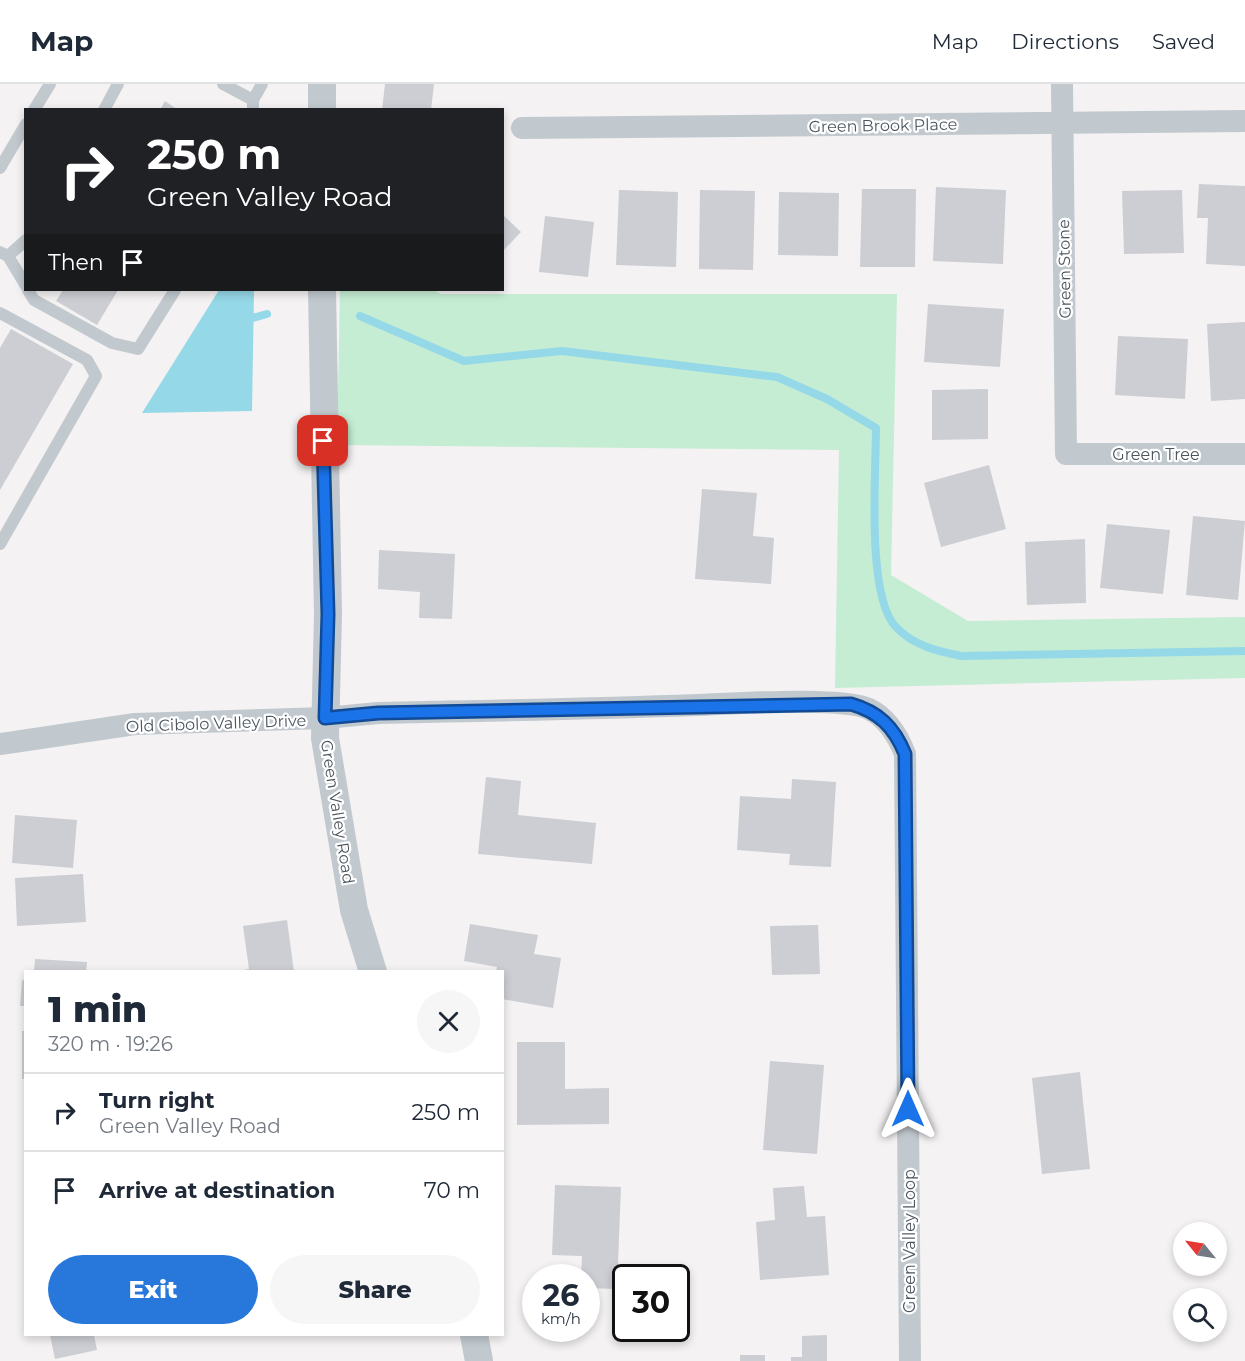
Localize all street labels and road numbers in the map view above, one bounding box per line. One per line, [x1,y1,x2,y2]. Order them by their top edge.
street label: Green Brook Place [808,115,958,136]
street label: Green Stone [1054,219,1075,319]
street label: Green Tree [1112,445,1200,464]
street label: Old Cibolo Valley Drive [125,711,307,736]
street label: Green Valley Road [317,739,358,885]
street label: Green Valley Loop [900,1169,919,1313]

